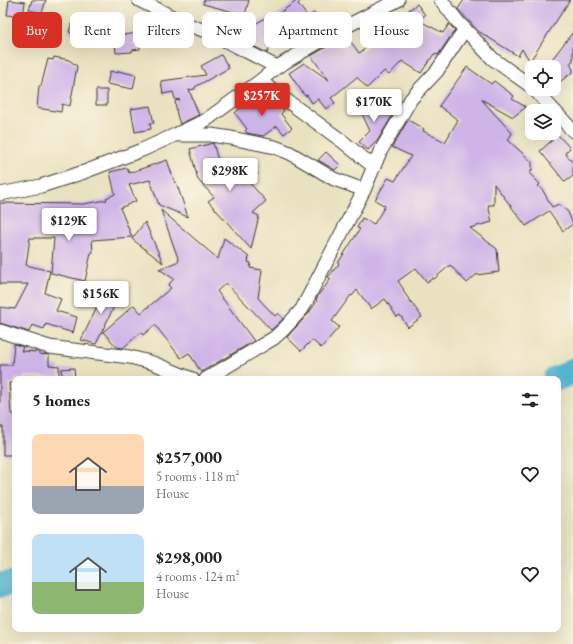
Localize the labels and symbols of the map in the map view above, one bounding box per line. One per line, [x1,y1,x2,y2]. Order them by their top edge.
pin: $257K [234,83,290,117]
pin: $170K [346,89,402,123]
pin: $298K [202,158,258,192]
pin: $129K [41,208,97,242]
pin: $156K [73,281,129,315]

